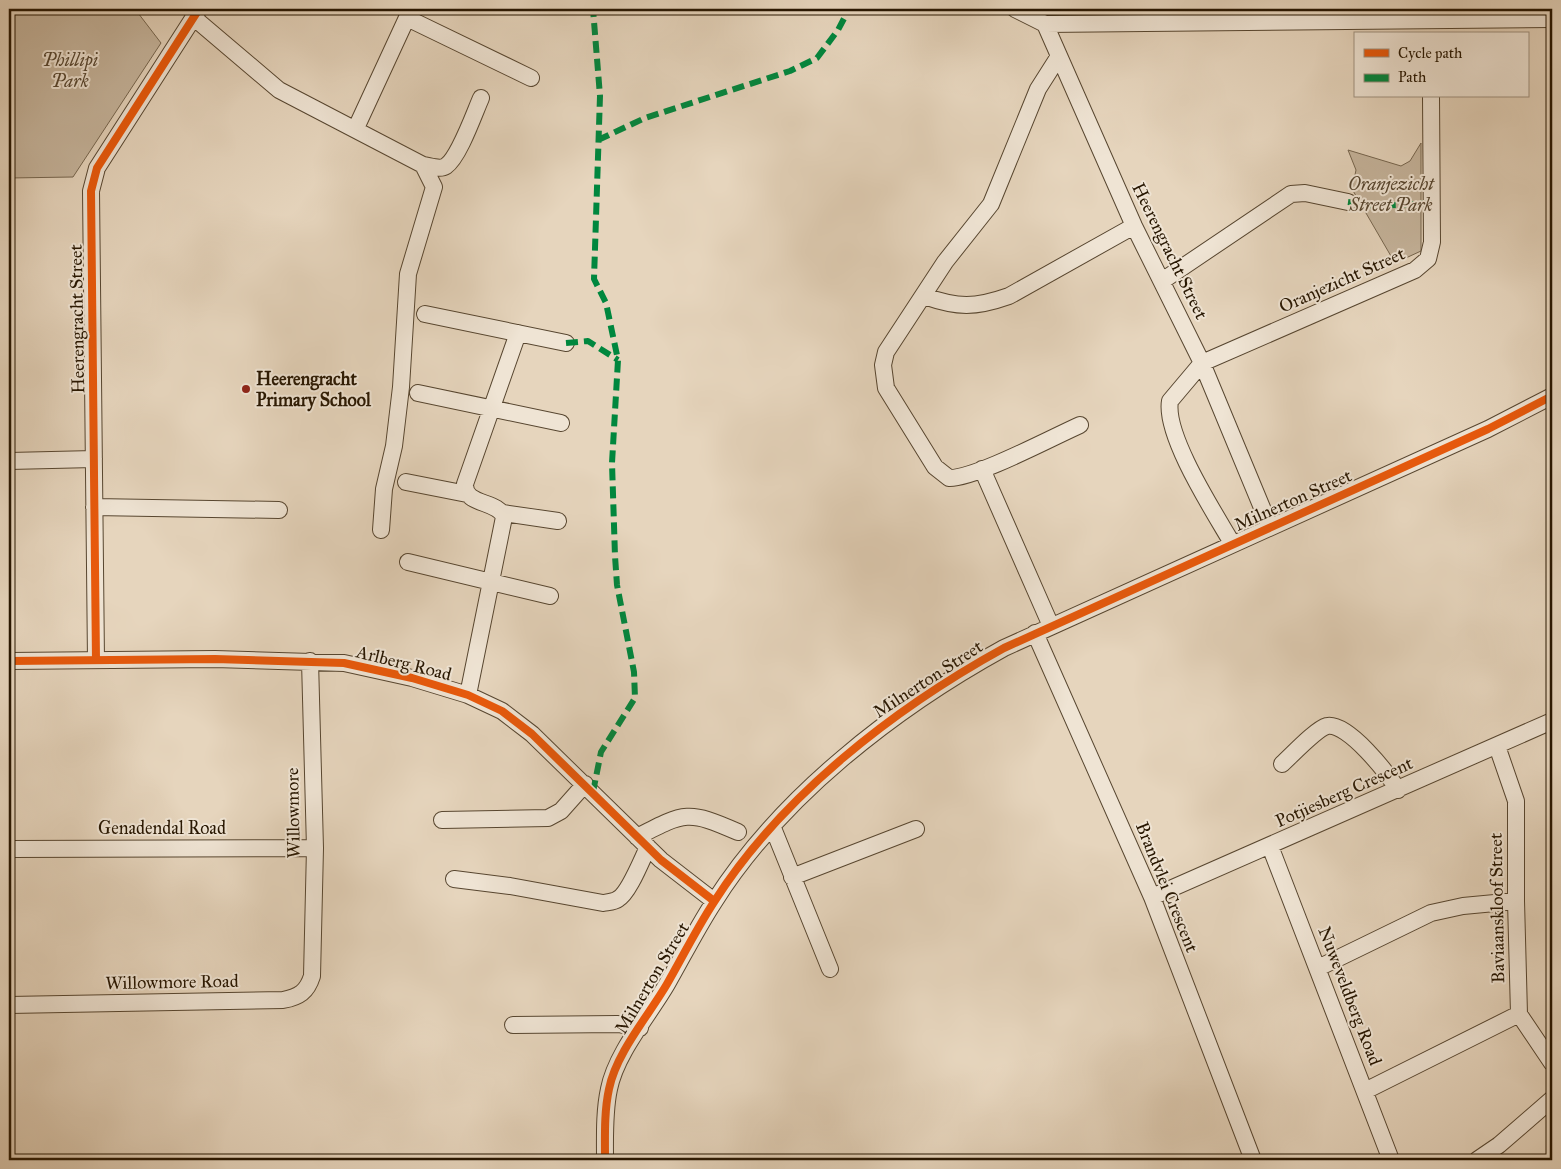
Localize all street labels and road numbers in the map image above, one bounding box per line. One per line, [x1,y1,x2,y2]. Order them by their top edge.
street label: Heerengracht Street [1126,179,1213,324]
street label: Oranjezicht Street [1276,242,1409,318]
street label: Heerengracht Street [65,243,90,394]
street label: Milnerton Street [1231,464,1356,536]
street label: Milnerton Street [869,635,987,723]
street label: Arlberg Road [353,640,454,686]
street label: Potjiesberg Crescent [1272,752,1417,833]
street label: Willowmore [281,767,305,859]
street label: Genadendal Road [98,817,226,839]
street label: Brandvlei Crescent [1131,819,1203,956]
street label: Baviaanskloof Street [1485,832,1509,984]
street label: Milnerton Street [610,918,694,1038]
street label: Nuweveldberg Road [1312,923,1387,1069]
street label: Willowmore Road [105,970,239,994]

